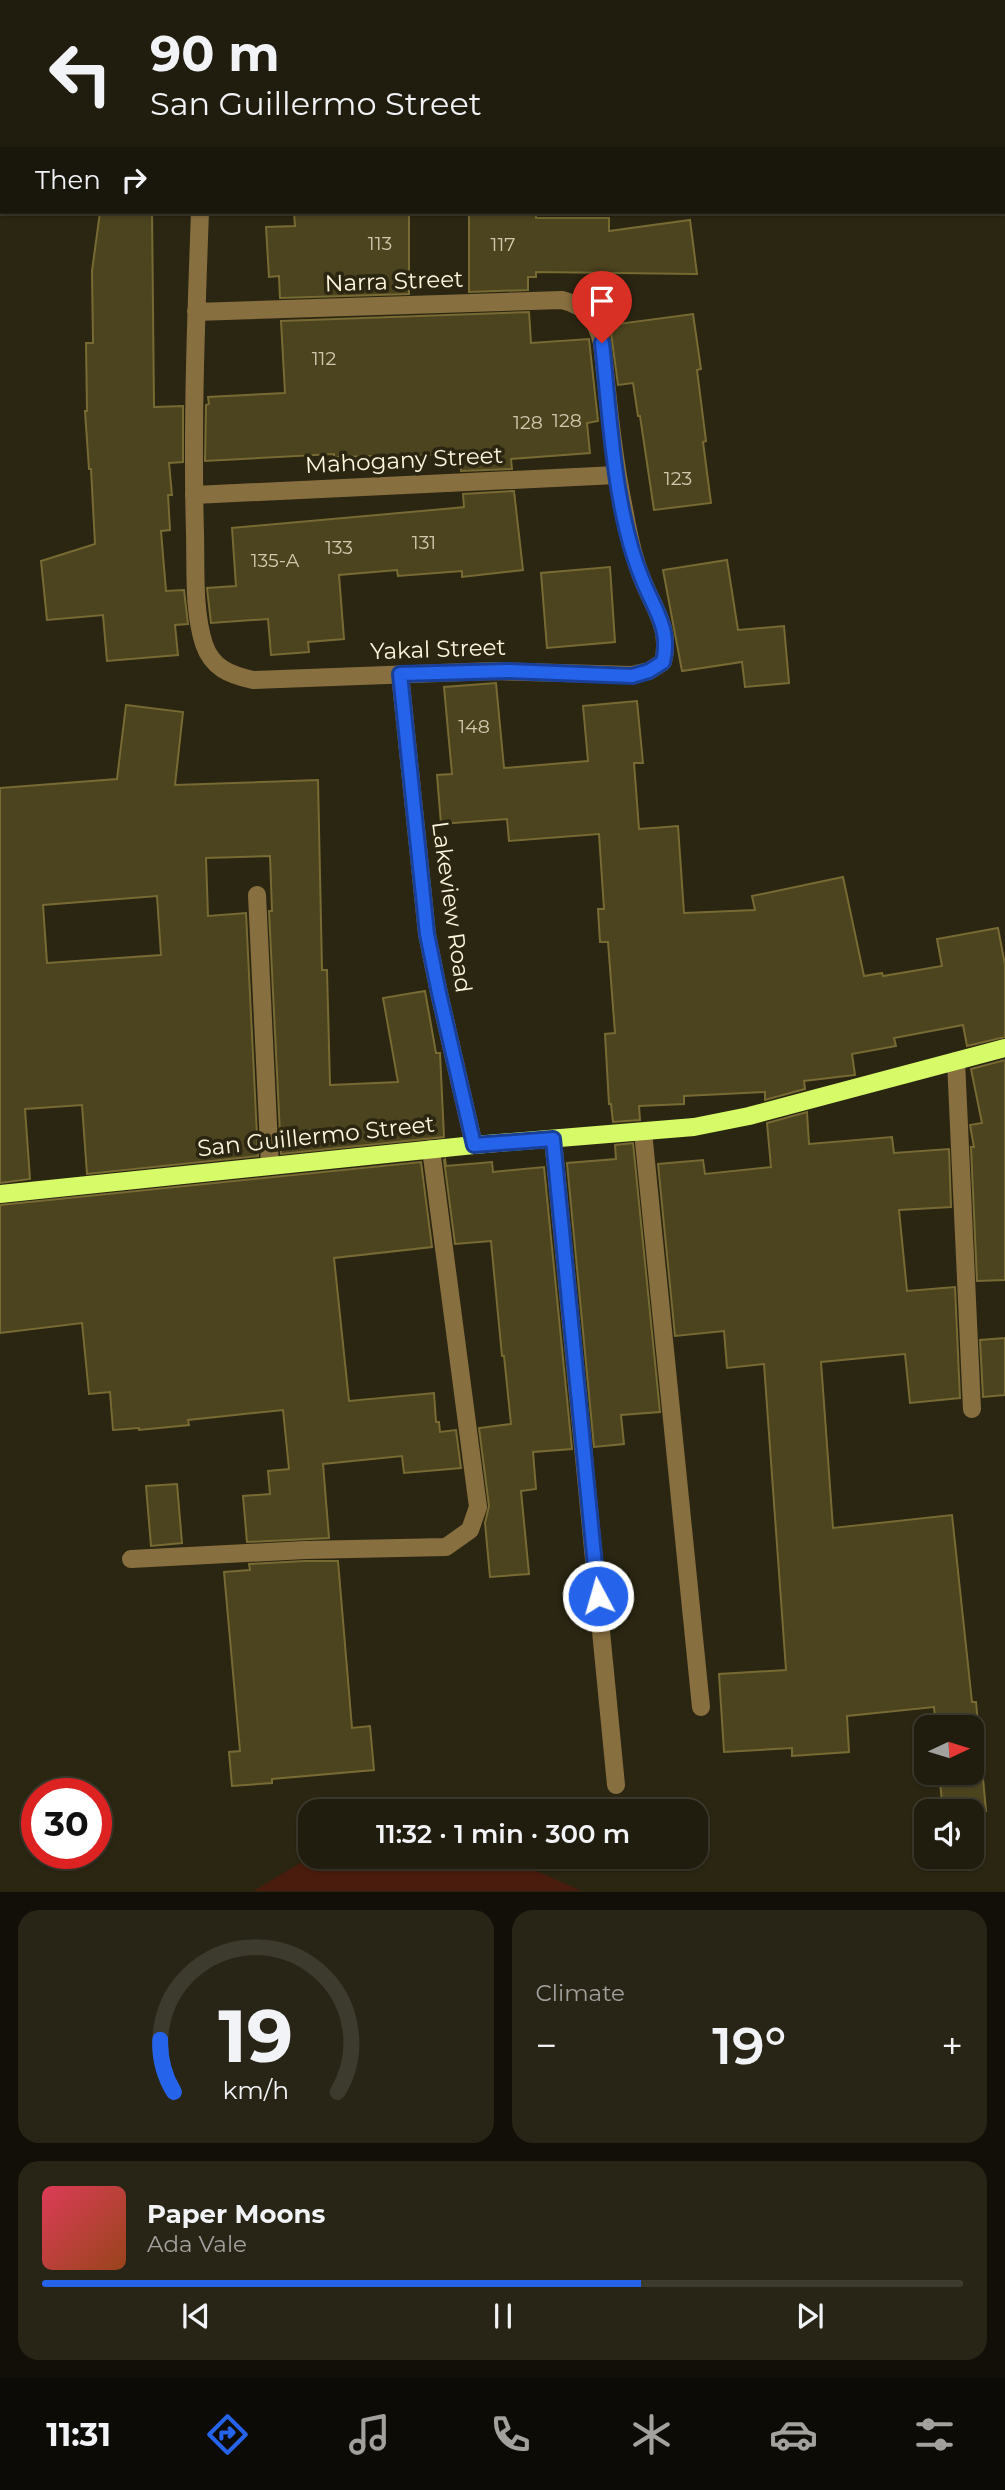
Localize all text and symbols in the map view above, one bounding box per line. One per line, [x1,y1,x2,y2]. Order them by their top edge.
text: 90 m [150,24,280,83]
icon: left [35,28,126,119]
text: San Guillermo Street [150,84,482,123]
icon: right [115,161,153,199]
text: Then [35,164,101,196]
house number: 113 [368,232,392,255]
house number: 117 [491,233,515,256]
street label: Narra Street [324,265,464,297]
pin [572,271,632,343]
icon: arrive [583,282,621,320]
house number: 112 [312,347,336,370]
house number: 128 [552,409,582,432]
house number: 128 [513,411,543,434]
street label: Mahogany Street [304,441,504,479]
house number: 123 [664,467,692,490]
house number: 131 [412,531,436,554]
house number: 133 [325,536,353,559]
house number: 135-A [251,549,300,572]
street label: Yakal Street [370,633,506,665]
house number: 148 [458,715,490,738]
street label: Lakeview Road [426,820,478,994]
street label: San Guillermo Street [196,1110,436,1162]
position arrow [561,1559,635,1633]
north arrow [914,1715,984,1785]
map controls [914,1715,984,1869]
speed limit sign: 30 [21,1778,112,1869]
button: sound [914,1799,984,1869]
text: 11:32 · 1 min · 300 m [376,1818,630,1850]
text: Climate [536,1979,625,2007]
text: 19 [218,1993,293,2081]
text: 19° [712,2014,786,2077]
text: − [536,2022,557,2069]
text: + [941,2022,963,2069]
text: km/h [222,2075,289,2105]
text: Paper Moons [147,2198,325,2230]
text: Ada Vale [147,2230,247,2258]
icon: previous [177,2297,215,2335]
icon: pause [484,2297,522,2335]
icon: next [791,2297,829,2335]
icon: directions [203,2410,252,2459]
icon: music [345,2410,394,2459]
icon: phone [486,2410,535,2459]
icon: climate [627,2410,676,2459]
icon: car [769,2410,818,2459]
icon: filters [910,2410,959,2459]
text: 11:31 [46,2415,111,2454]

